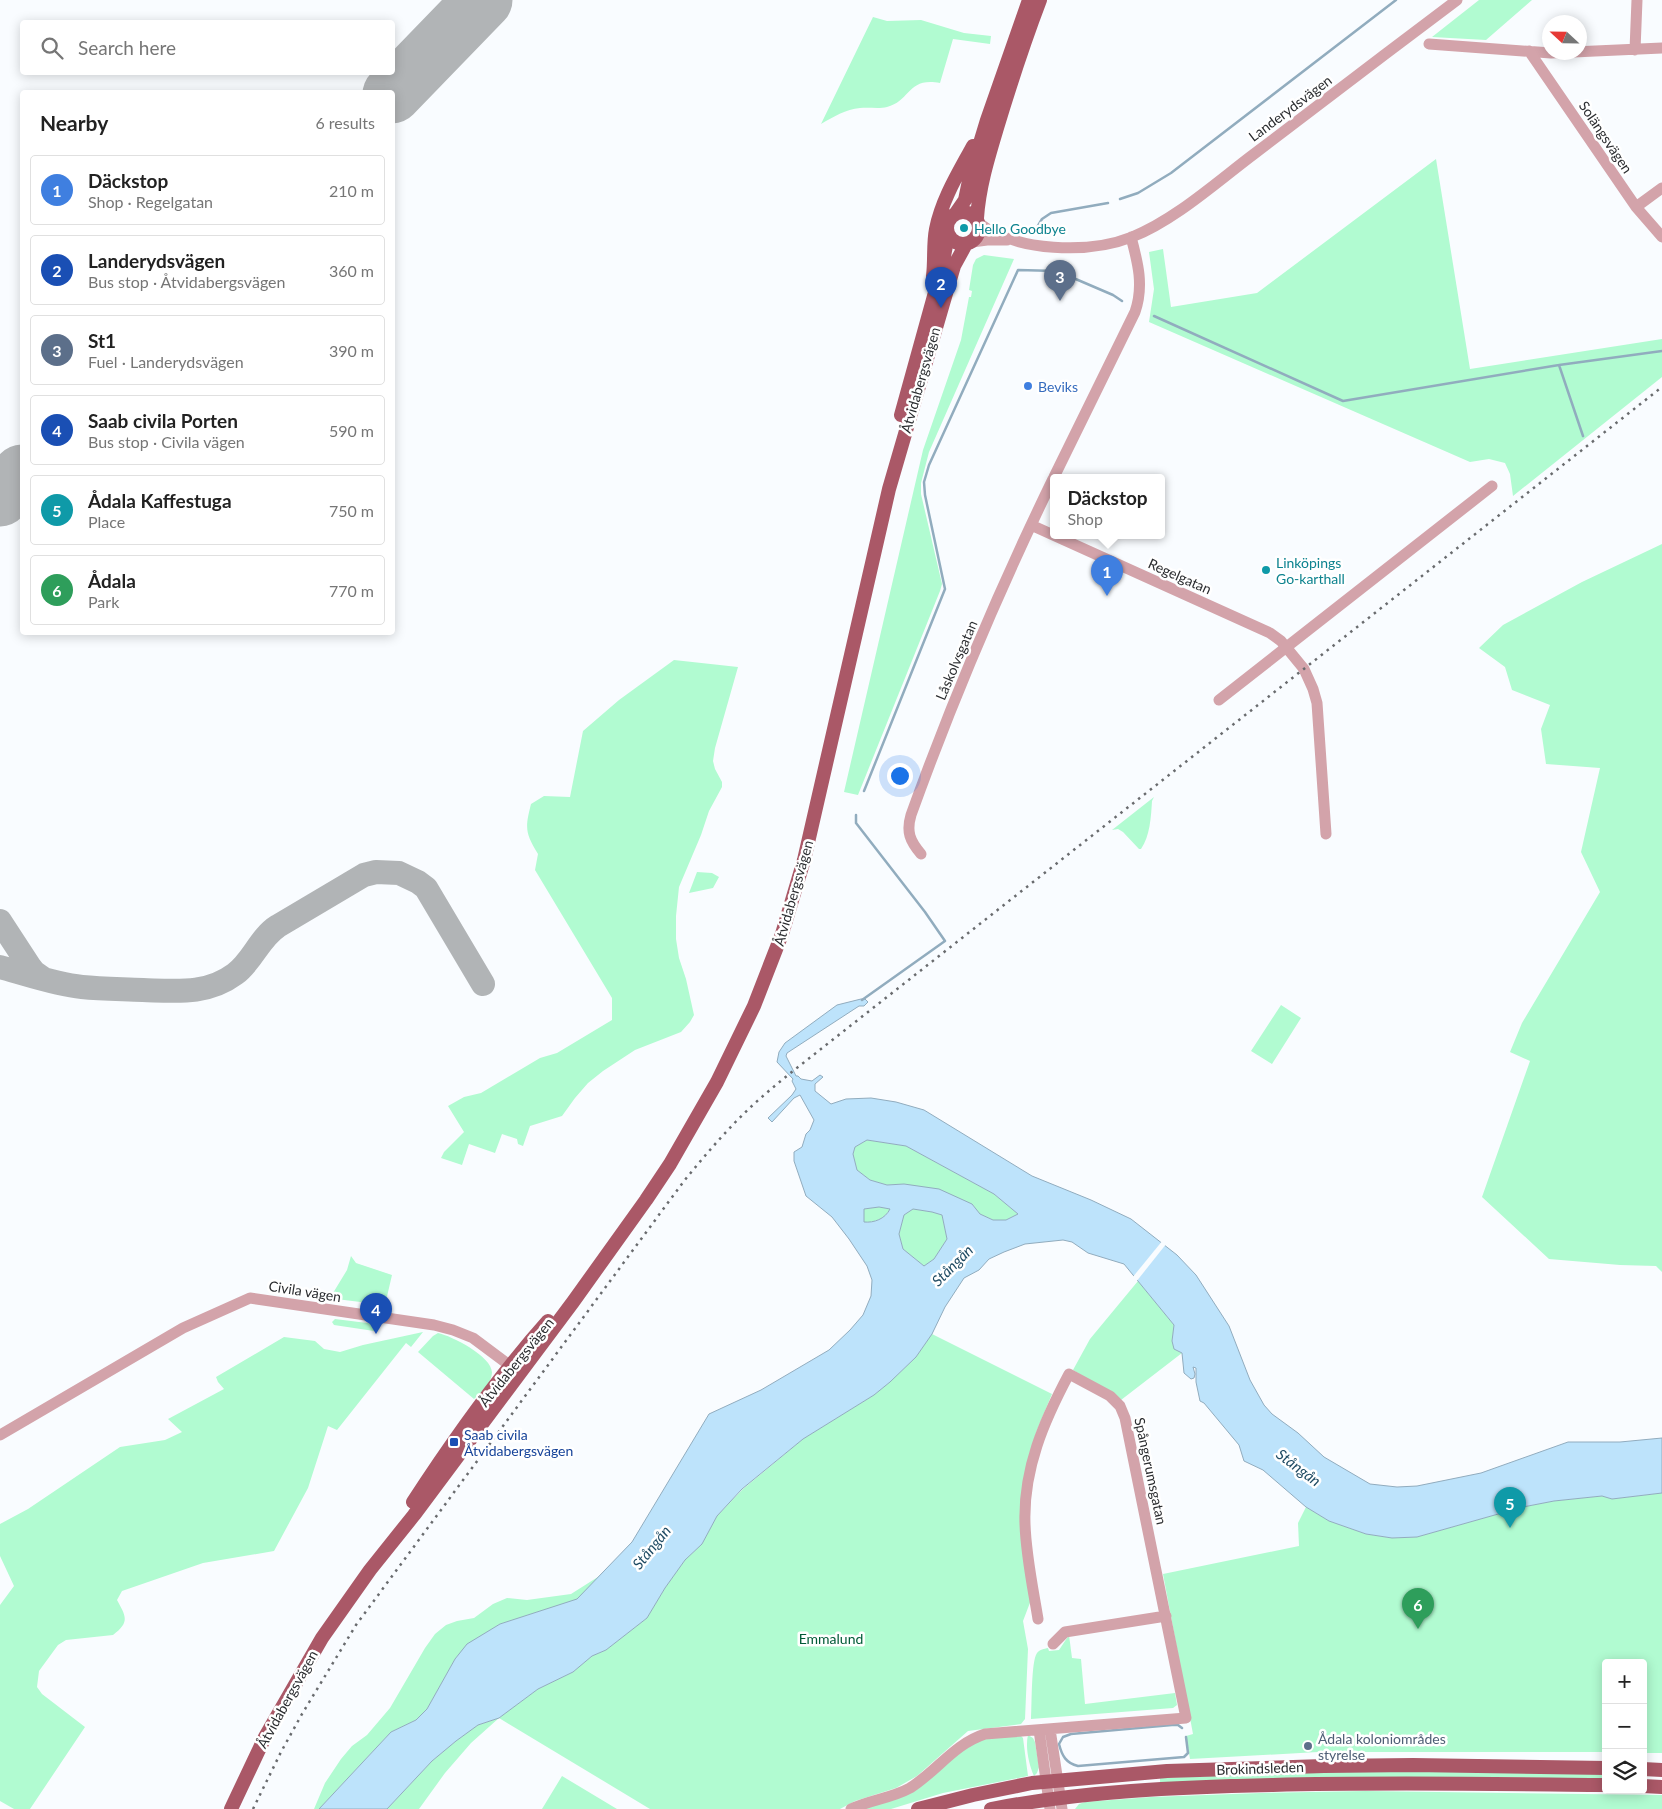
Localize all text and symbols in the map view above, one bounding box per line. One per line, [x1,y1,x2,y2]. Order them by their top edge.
north arrow [1542,15,1587,60]
search box [20,20,395,75]
icon: search [38,34,66,62]
text: Search here [78,36,176,59]
street label: Landerydsvägen [1245,71,1335,145]
street label: Solängsvägen [1576,98,1636,176]
text: Nearby [40,110,108,135]
text: 6 results [315,113,375,132]
text: Däckstop [88,169,168,192]
text: 1 [52,181,62,200]
text: 210 m [329,181,374,200]
text: Shop · Regelgatan [88,192,213,211]
place label: Hello Goodbye [974,220,1066,237]
marker: Hello Goodbye [958,222,970,234]
text: Landerydsvägen [88,249,225,272]
pin: 3 [1044,260,1076,301]
text: 2 [52,261,62,280]
text: 360 m [329,261,374,280]
pin: 2 [925,267,957,308]
text: Bus stop · Åtvidabergsvägen [88,272,285,291]
street label: Åtvidabergsvägen [897,325,943,435]
text: St1 [88,329,116,352]
text: 3 [52,341,62,360]
text: 390 m [329,341,374,360]
text: Fuel · Landerydsvägen [88,352,244,371]
place label: Beviks [1038,378,1078,395]
marker: Beviks [1022,380,1034,392]
text: Saab civila Porten [88,409,238,432]
text: 4 [52,421,62,440]
text: 590 m [329,421,374,440]
text: Bus stop · Civila vägen [88,432,245,451]
popup [1050,474,1165,539]
text: Däckstop [1067,486,1148,509]
text: Ådala Kaffestuga [88,489,232,512]
text: 5 [52,501,62,520]
text: 750 m [329,501,374,520]
text: Shop [1067,509,1103,528]
text: Place [88,512,125,531]
place label: Linköpings Go-karthall [1276,554,1345,587]
pin: 1 [1091,555,1123,596]
street label: Regelgatan [1146,555,1214,597]
marker: Linköpings Go-karthall [1260,564,1272,576]
text: Ådala [88,569,136,592]
text: 6 [52,581,62,600]
text: 770 m [329,581,374,600]
text: Park [88,592,119,611]
street label: Låskolvsgatan [932,617,980,703]
your location [887,763,913,789]
street label: Åtvidabergsvägen [770,838,816,948]
water label: Stångån [928,1241,976,1289]
street label: Civila vägen [268,1277,342,1305]
pin: 4 [360,1293,392,1334]
street label: Åtvidabergsvägen [475,1314,557,1410]
street label: Spångerumsgatan [1131,1416,1171,1526]
place label: Saab civila Åtvidabergsvägen [464,1426,573,1459]
marker: Saab civila Åtvidabergsvägen [448,1436,460,1448]
water label: Stångån [1273,1445,1325,1489]
pin: 5 [1494,1487,1526,1528]
water label: Stångån [628,1522,674,1572]
pin: 6 [1402,1588,1434,1629]
park label: Emmalund [799,1630,863,1647]
street label: Åtvidabergsvägen [253,1647,321,1751]
map controls [1602,1659,1647,1794]
button: + [1602,1659,1647,1704]
button: − [1602,1704,1647,1749]
place label: Ådala koloniområdes styrelse [1318,1730,1446,1763]
marker: Ådala koloniområdes styrelse [1302,1740,1314,1752]
button: layers [1602,1749,1647,1794]
street label: Brokindsleden [1216,1758,1304,1778]

